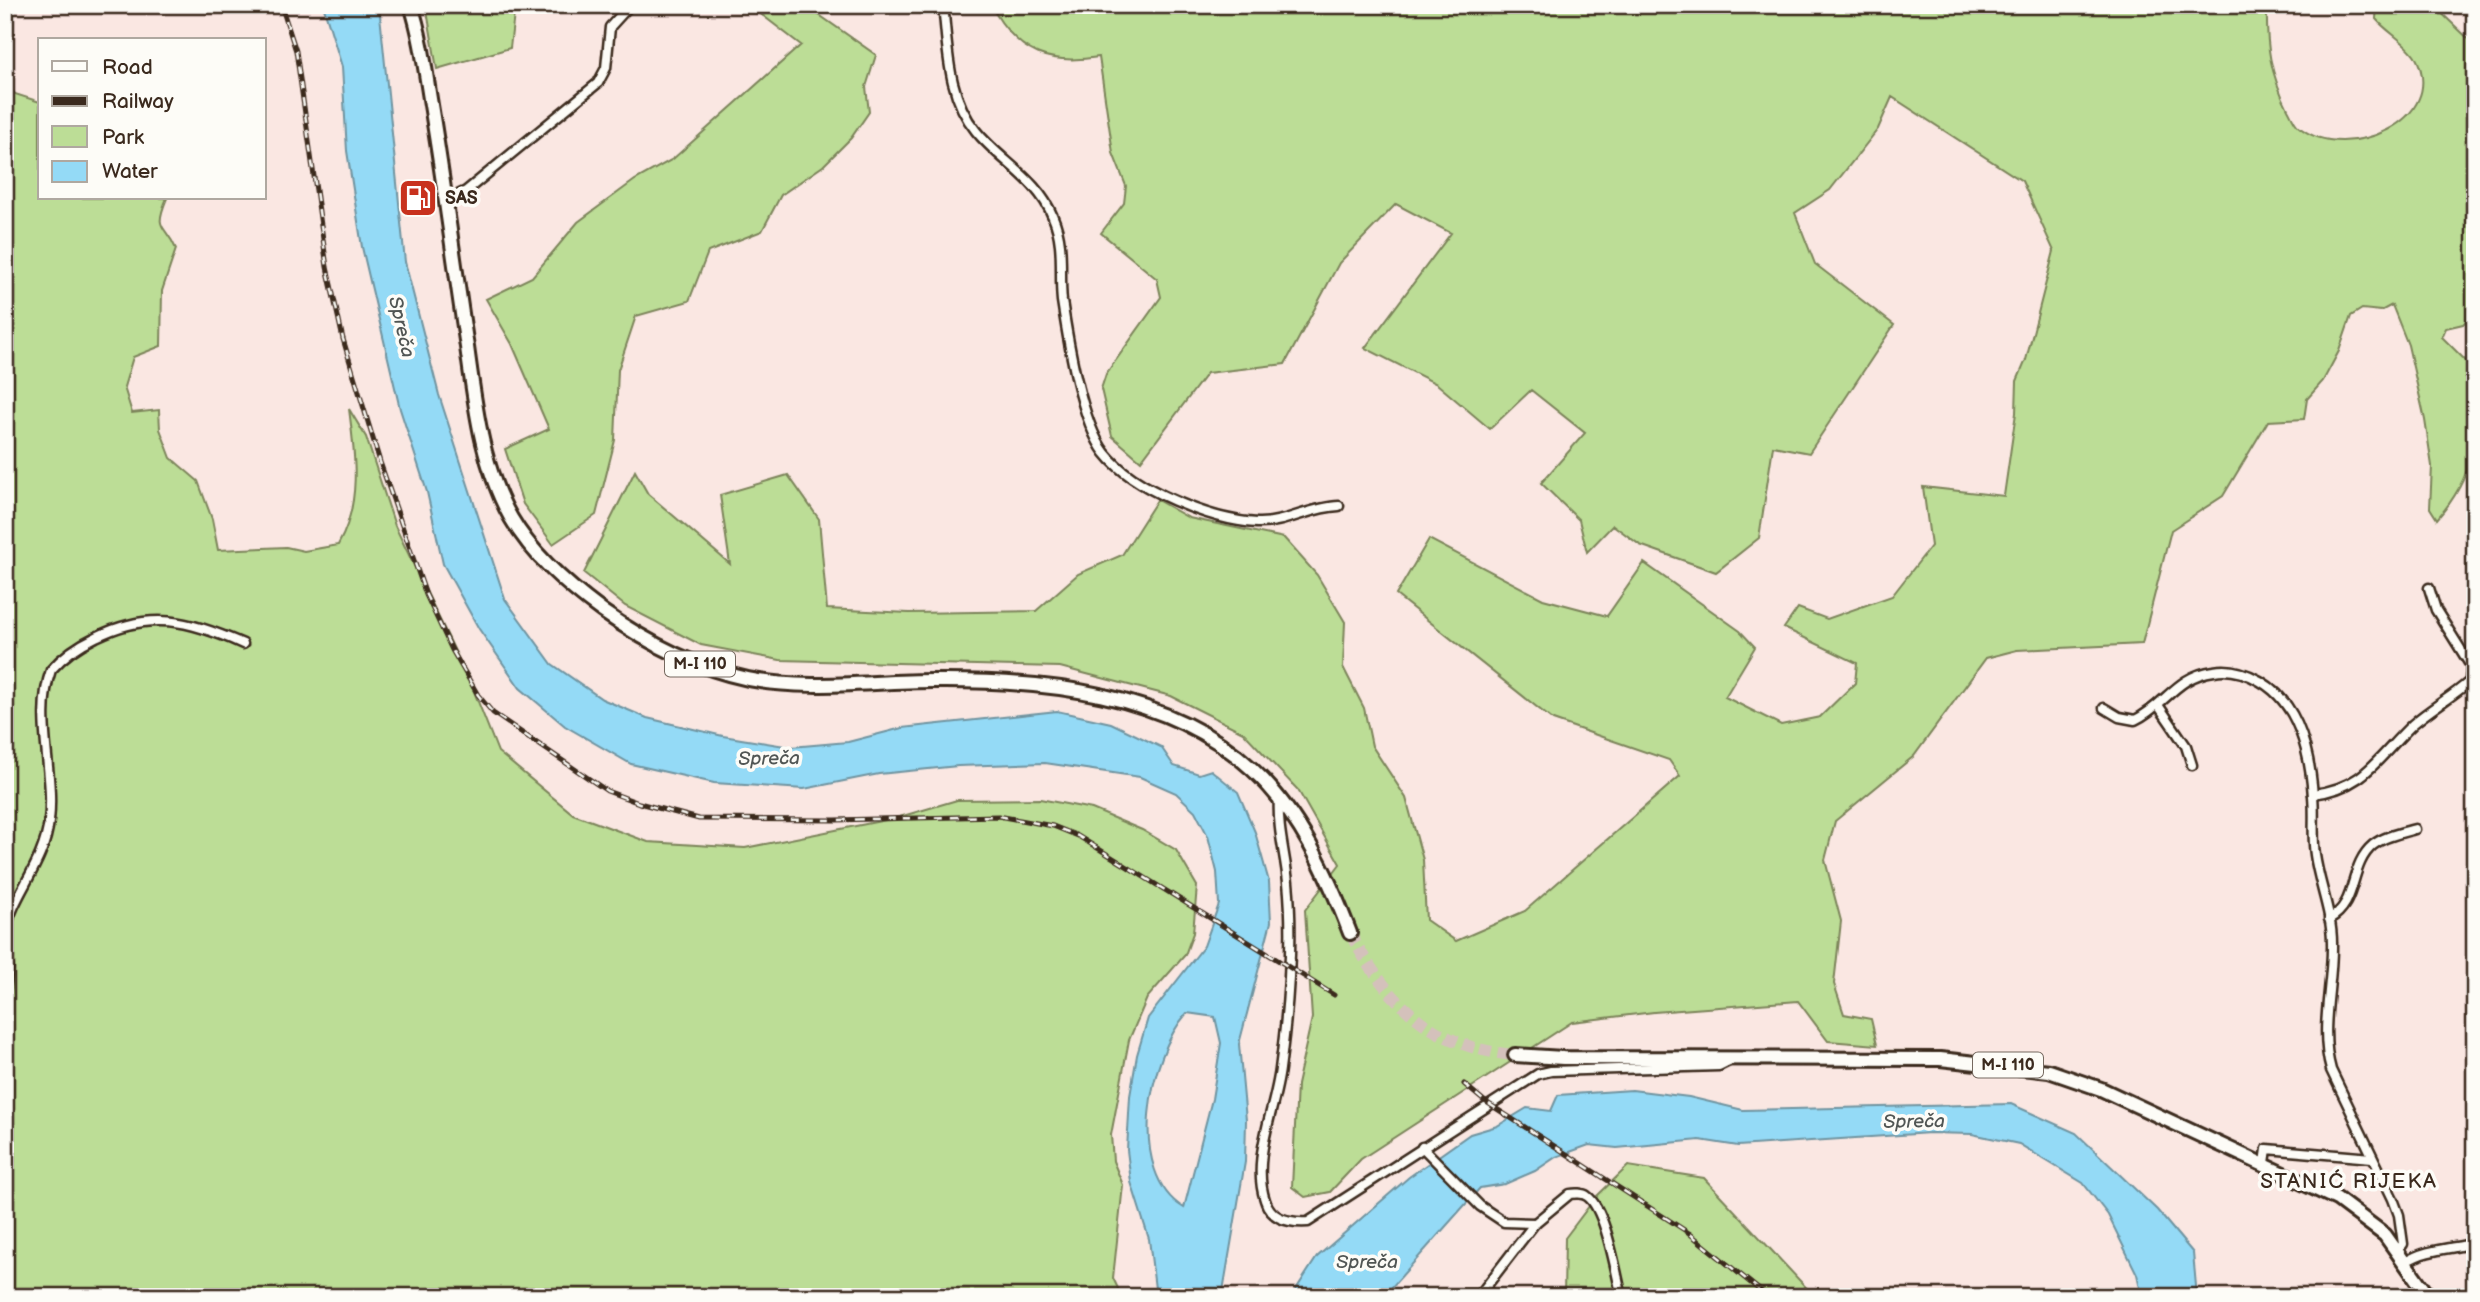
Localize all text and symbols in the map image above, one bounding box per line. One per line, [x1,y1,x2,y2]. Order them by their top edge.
legend [38,38,266,200]
text: Road [102,55,153,80]
text: Railway [102,89,174,114]
text: Park [102,125,145,150]
text: Water [102,159,158,184]
fuel station icon: SAS [397,177,439,219]
place label: SAS [445,188,478,209]
water label: Spreča [383,294,419,360]
road number: M-I 110 [665,652,735,677]
water label: Spreča [738,747,800,771]
road number: M-I 110 [1973,1052,2043,1078]
water label: Spreča [1883,1110,1945,1134]
district label: STANIĆ RIJEKA [2260,1169,2438,1194]
water label: Spreča [1336,1251,1398,1274]

